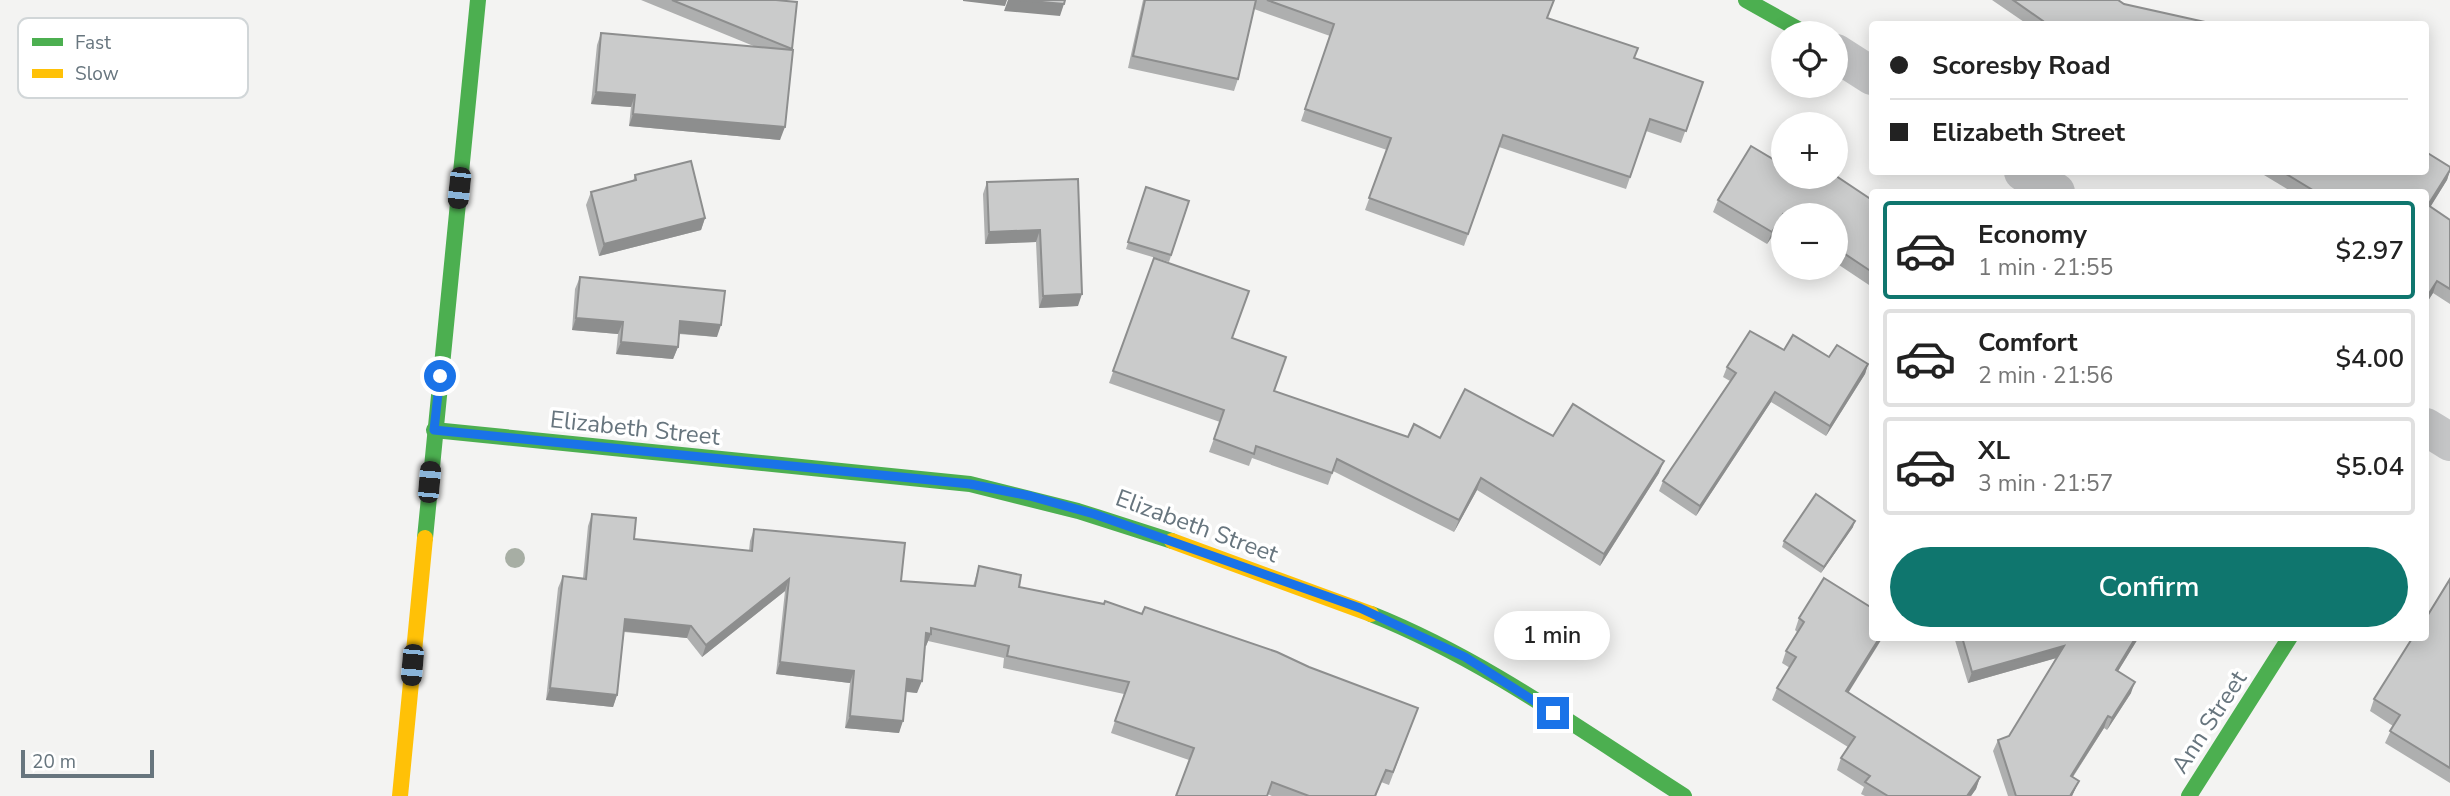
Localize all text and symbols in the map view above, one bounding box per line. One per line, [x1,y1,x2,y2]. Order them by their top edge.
legend [18,18,248,98]
map controls [1771,21,1848,280]
button: locate [1771,21,1848,98]
text: Fast [75,30,111,56]
text: Scoresby Road [1932,48,2111,83]
text: Slow [75,61,119,87]
button: + [1771,112,1848,189]
text: Elizabeth Street [1932,115,2125,150]
car [447,166,472,210]
button: − [1771,203,1848,280]
text: Economy [1978,217,2087,252]
icon: car [1894,219,1957,282]
text: $2.97 [2335,233,2404,268]
text: 1 min · 21:55 [1978,252,2113,283]
text: Comfort [1978,325,2078,360]
icon: car [1894,327,1957,390]
text: $4.00 [2335,341,2404,376]
route start [424,360,456,392]
text: 2 min · 21:56 [1978,360,2113,391]
street label: Elizabeth Street [548,403,722,453]
text: XL [1978,433,2010,468]
icon: car [1894,435,1957,498]
text: $5.04 [2335,449,2404,484]
car [417,460,442,504]
text: 3 min · 21:57 [1978,468,2113,499]
street label: Elizabeth Street [1111,482,1283,570]
button: Confirm [1890,547,2408,627]
callout: 1 min [1495,612,1611,660]
text: 1 min [1523,620,1581,651]
car [400,643,425,687]
street label: Ann Street [2164,664,2254,780]
route end [1537,697,1569,729]
scale bar [21,747,154,779]
text: 20 m [32,749,76,775]

